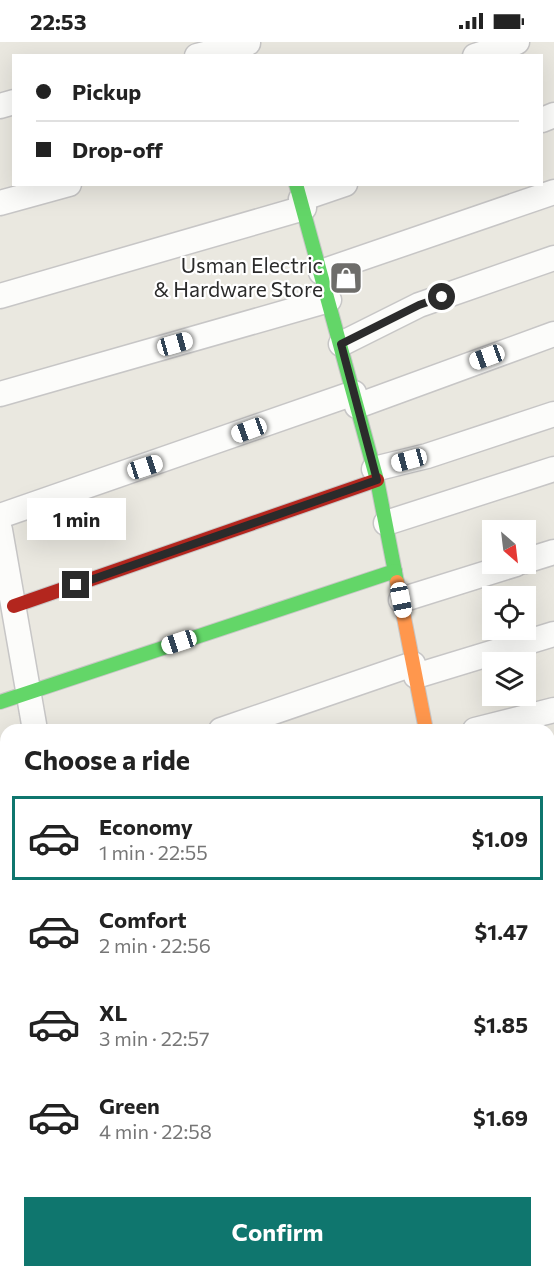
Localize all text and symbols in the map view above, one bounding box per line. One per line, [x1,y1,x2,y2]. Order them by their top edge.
text: 22:53 [30,8,87,35]
text: Pickup [72,78,141,105]
text: Drop-off [72,136,163,163]
place label: Usman Electric & Hardware Store [154,252,323,301]
shop icon: Usman Electric & Hardware Store [328,260,364,296]
route start [428,283,455,310]
car [155,330,195,358]
car [467,342,507,372]
car [229,415,269,445]
car [389,447,429,473]
car [125,453,165,481]
callout: 1 min [26,498,125,540]
text: 1 min [53,507,100,531]
north arrow [482,520,536,574]
map controls [482,520,536,706]
route end [62,571,89,598]
car [389,581,413,619]
button: locate [482,586,536,640]
car [159,628,199,656]
button: layers [482,652,536,706]
text: Choose a ride [24,743,190,776]
icon: car [27,811,81,865]
text: Economy [99,813,193,840]
text: $1.09 [472,825,528,852]
text: 1 min · 22:55 [99,840,208,864]
icon: car [27,904,81,958]
text: Comfort [99,906,187,933]
text: $1.47 [475,918,528,945]
text: 2 min · 22:56 [99,933,211,957]
icon: car [27,997,81,1051]
text: XL [99,999,127,1026]
text: $1.85 [473,1011,528,1038]
text: 3 min · 22:57 [99,1026,210,1050]
icon: car [27,1090,81,1144]
text: Green [99,1092,160,1119]
text: $1.69 [473,1104,528,1131]
text: 4 min · 22:58 [99,1119,212,1143]
button: Confirm [24,1197,531,1266]

